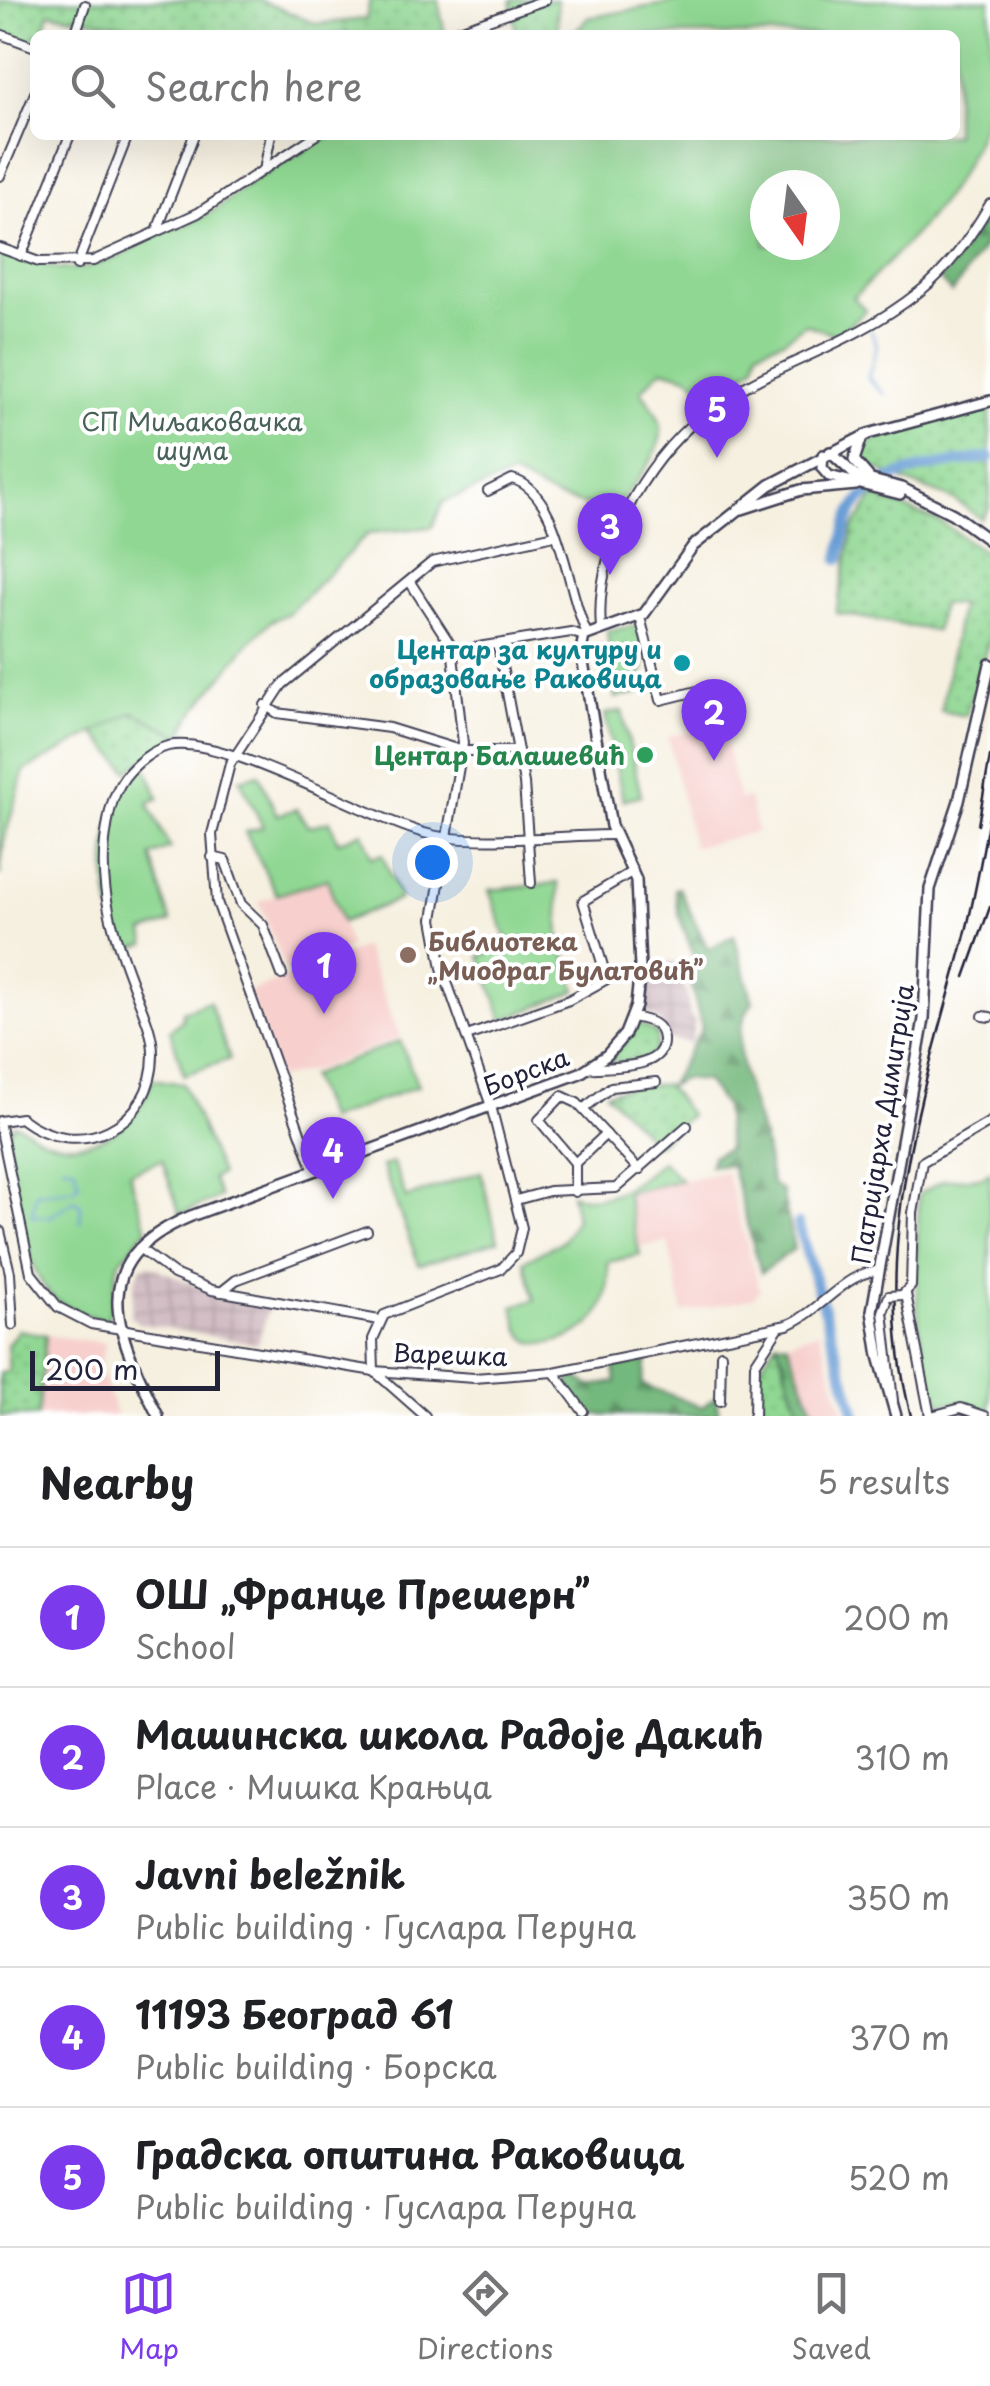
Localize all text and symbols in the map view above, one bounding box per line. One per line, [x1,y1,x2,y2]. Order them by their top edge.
search box [30,30,960,140]
text: Search here [145,57,362,114]
icon: search [65,58,120,113]
north arrow [750,170,840,260]
pin: 5 [684,376,750,458]
park label: СП Миљаковачка шума [81,402,303,469]
pin: 3 [578,492,642,575]
place label: Центар за културу и образовање Раковица [369,630,663,697]
marker: Центар за културу и образовање Раковица [671,652,693,674]
pin: 2 [682,678,746,761]
place label: Центар Балашевић [374,736,625,774]
marker: Центар Балашевић [634,744,656,766]
your location [407,837,458,888]
place label: Библиотека „Миодраг Булатовић” [428,922,703,989]
pin: 1 [292,932,356,1014]
marker: Библиотека „Миодраг Булатовић” [397,944,419,966]
street label: Патријарха Димитрија [841,981,923,1267]
street label: Борска [478,1037,575,1105]
pin: 4 [300,1116,366,1199]
street label: Варешка [392,1333,508,1375]
scale bar [30,1346,220,1390]
text: 200 m [45,1347,138,1390]
text: Nearby [40,1450,194,1513]
text: 5 results [817,1457,950,1505]
text: ОШ „Франце Прешерн” [135,1565,589,1622]
text: 1 [65,1593,80,1641]
text: 200 m [843,1593,950,1641]
text: School [135,1622,236,1670]
text: Машинска школа Радоје Дакић [135,1705,764,1762]
text: 2 [61,1733,84,1781]
text: 310 m [854,1733,950,1781]
text: Place · Мишка Крањца [135,1762,492,1810]
text: Javni beležnik [135,1845,405,1902]
text: 3 [62,1873,83,1921]
text: 350 m [846,1873,950,1921]
text: Public building · Гуслара Перуна [135,1902,636,1950]
text: 11193 Београд 61 [135,1985,453,2042]
text: 4 [62,2013,83,2061]
text: 370 m [849,2013,950,2061]
text: Public building · Борска [135,2042,497,2090]
text: Градска општина Раковица [135,2125,685,2182]
text: 5 [62,2153,83,2201]
text: 520 m [848,2153,950,2201]
text: Public building · Гуслара Перуна [135,2182,636,2230]
tab: Map [119,2266,179,2369]
tab: Directions [417,2266,553,2369]
tab: Saved [791,2266,871,2369]

